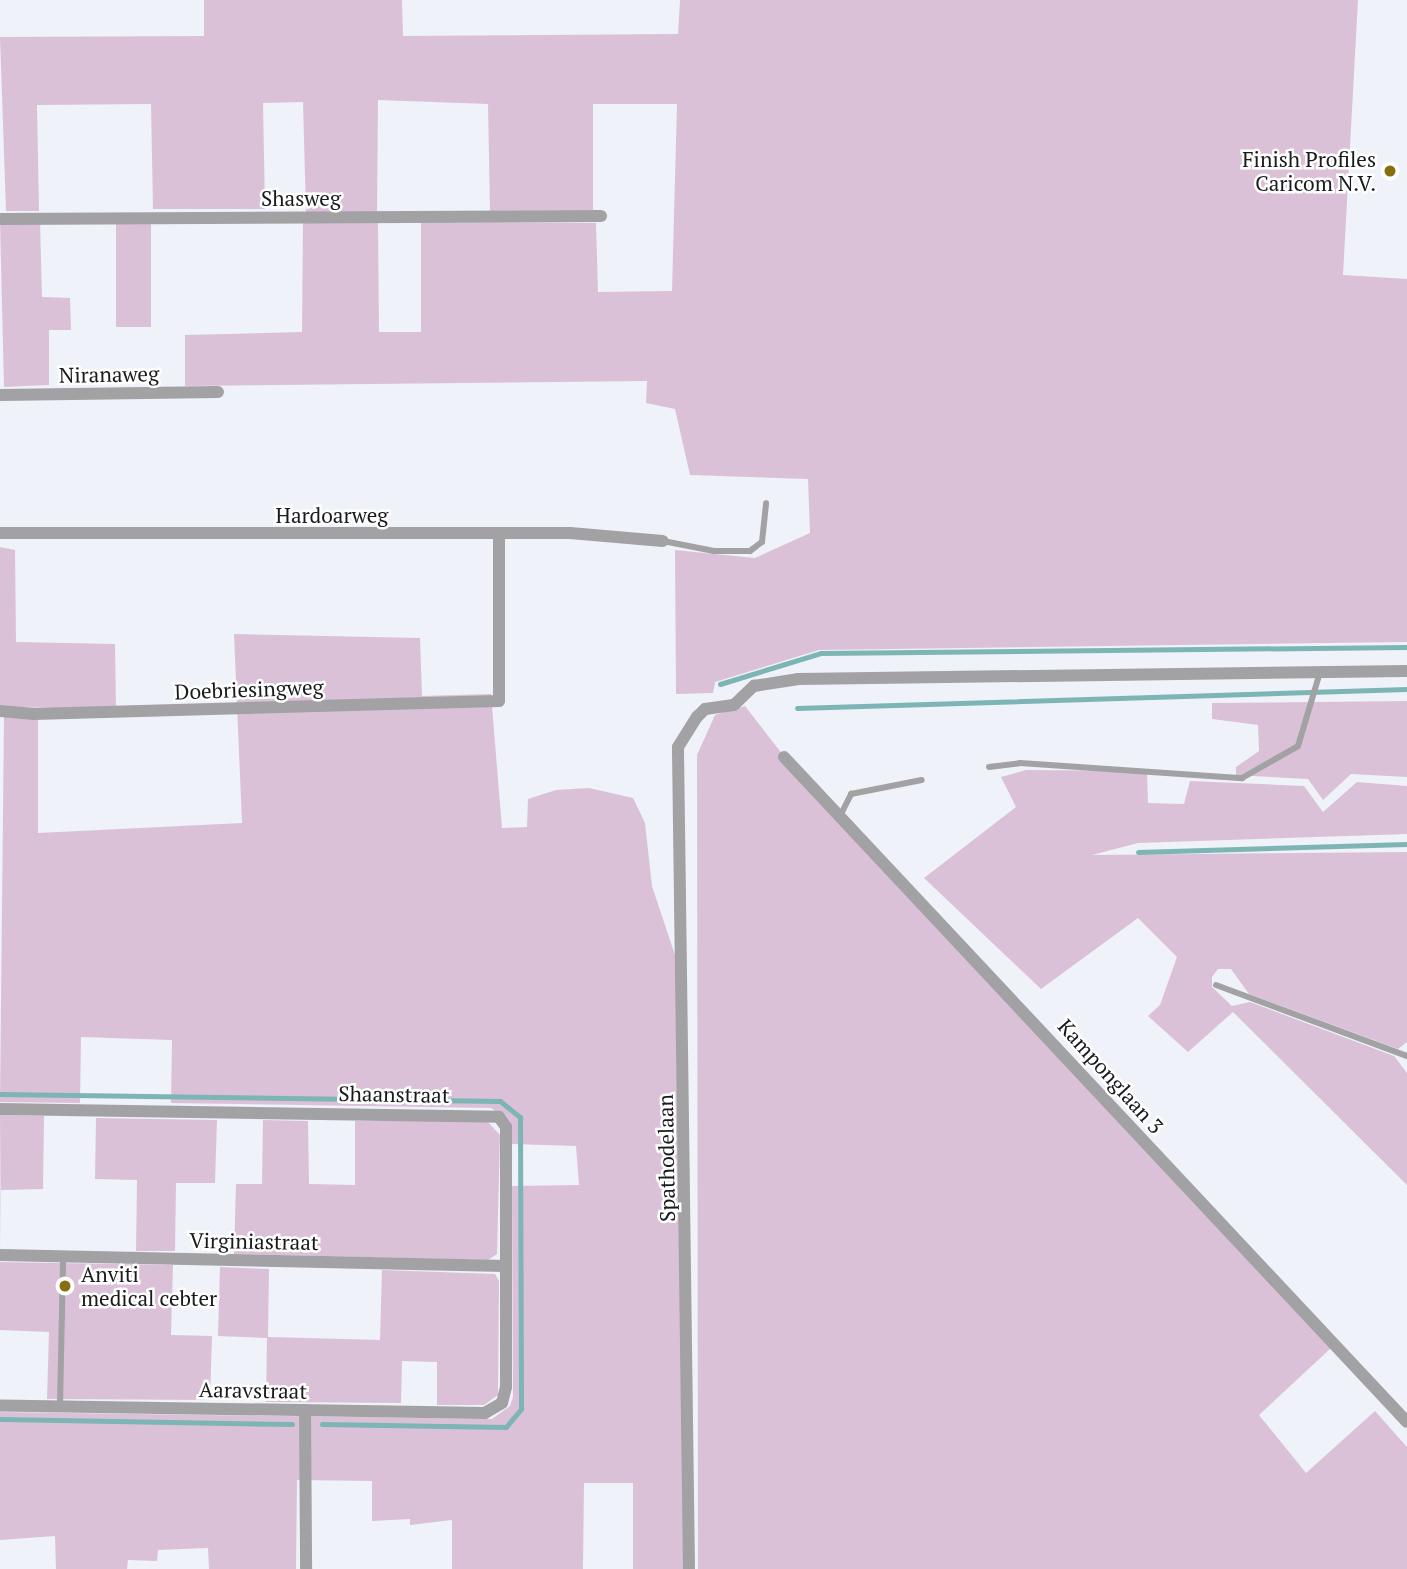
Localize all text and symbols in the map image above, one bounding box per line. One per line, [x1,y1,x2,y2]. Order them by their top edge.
place label: Finish Profiles Caricom N.V. [1242,146,1376,196]
marker: Finish Profiles Caricom N.V. [1382,163,1398,179]
street label: Shasweg [261,185,341,211]
street label: Niranaweg [59,361,159,387]
street label: Hardoarweg [276,502,388,528]
street label: Doebriesingweg [174,674,324,704]
street label: Kamponglaan 3 [1053,1013,1169,1139]
street label: Shaanstraat [338,1080,450,1108]
street label: Spathodelaan [652,1094,680,1222]
street label: Virginiastraat [189,1227,319,1255]
place label: Anviti medical cebter [81,1261,217,1311]
marker: Anviti medical cebter [55,1276,75,1296]
street label: Aaravstraat [199,1376,307,1404]

